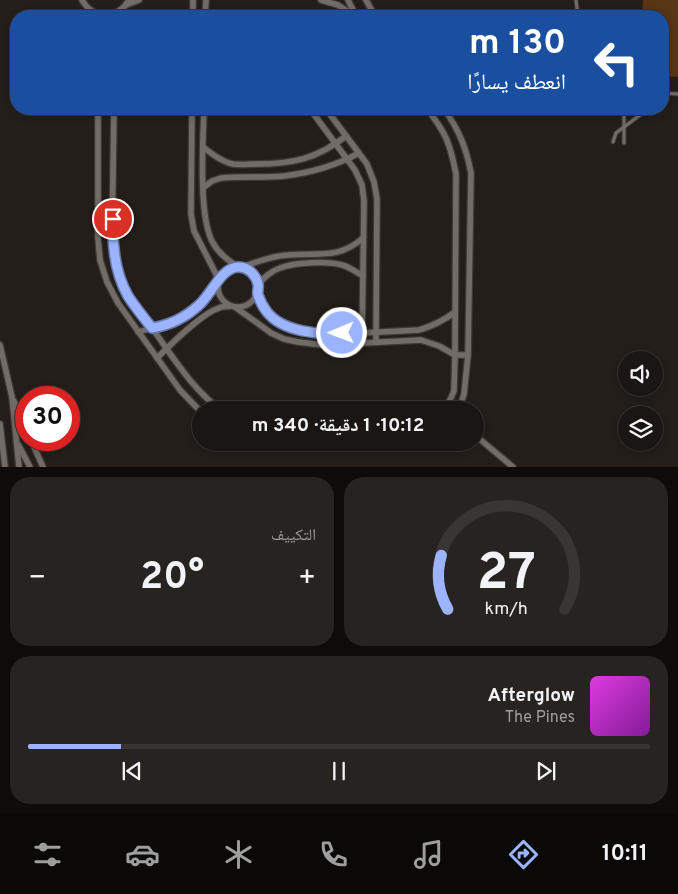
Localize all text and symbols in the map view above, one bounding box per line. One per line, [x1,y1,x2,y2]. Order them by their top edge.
text: 130 m [469,22,566,66]
icon: left [584,30,649,95]
text: انعطف يسارًا [467,70,566,97]
pin [92,198,134,240]
icon: arrive [99,205,127,233]
position arrow [315,306,367,358]
map controls [618,351,663,451]
button: sound [618,351,663,396]
speed limit sign: 30 [15,386,80,451]
button: layers [618,406,663,451]
text: 10:12 · 1 دقيقة · 340 m [252,414,424,438]
text: التكييف [271,526,316,546]
text: 27 [476,542,536,608]
text: 20° [140,554,204,603]
text: − [28,561,46,597]
text: + [298,561,316,597]
text: km/h [484,598,528,621]
text: Afterglow [488,684,575,708]
text: The Pines [505,708,575,728]
icon: previous [118,757,146,785]
icon: pause [325,757,353,785]
icon: next [532,757,560,785]
icon: filters [30,837,65,872]
icon: car [125,837,160,872]
icon: climate [221,837,256,872]
icon: phone [316,837,351,872]
icon: music [411,837,446,872]
icon: directions [506,837,541,872]
text: 10:11 [602,841,648,868]

